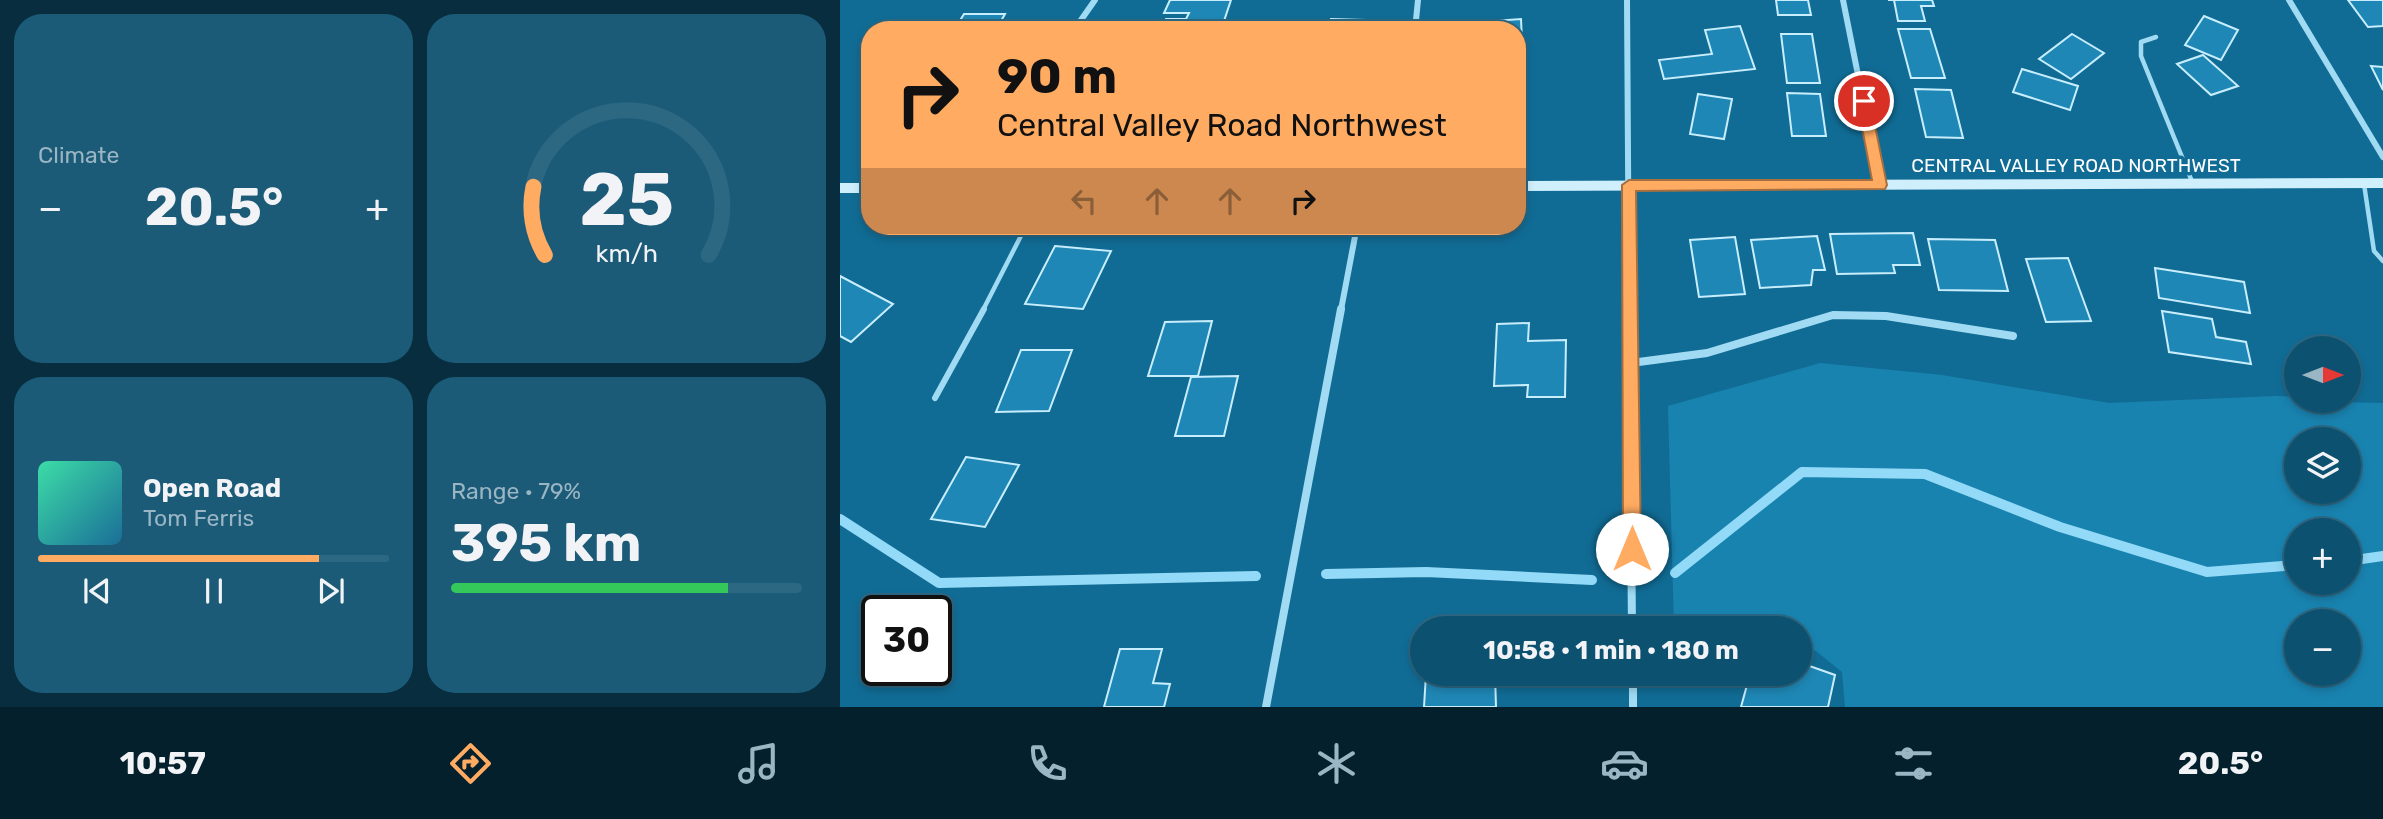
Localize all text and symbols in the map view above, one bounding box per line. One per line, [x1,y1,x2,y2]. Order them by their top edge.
text: 90 m [997,47,1117,105]
icon: right [882,49,973,140]
pin [1834,71,1894,131]
icon: arrive [1845,82,1883,120]
text: Central Valley Road Northwest [997,106,1447,144]
text: Climate [38,141,119,169]
street label: CENTRAL VALLEY ROAD NORTHWEST [1911,154,2241,177]
text: 25 [579,157,674,243]
text: 20.5° [145,176,283,238]
icon: left [1065,182,1103,220]
icon: ahead [1138,182,1176,220]
icon: ahead [1211,182,1249,220]
icon: right [1284,182,1322,220]
text: − [38,185,63,231]
text: + [365,185,389,231]
text: km/h [595,238,658,267]
north arrow [2284,336,2361,413]
map controls [2284,336,2361,686]
button: layers [2284,427,2361,504]
text: Open Road [143,473,281,504]
text: Range · 79% [451,477,581,505]
text: Tom Ferris [143,504,254,532]
text: 395 km [451,512,641,574]
position arrow [1595,512,1669,586]
button: + [2284,518,2361,595]
icon: previous [78,572,116,610]
icon: pause [195,572,233,610]
icon: next [312,572,350,610]
speed limit sign: 30 [861,595,952,686]
button: − [2284,609,2361,686]
text: 10:58 · 1 min · 180 m [1483,635,1739,666]
icon: directions [446,739,495,788]
icon: music [734,739,783,788]
icon: phone [1023,739,1072,788]
icon: climate [1312,739,1361,788]
icon: car [1600,739,1649,788]
icon: filters [1889,739,1938,788]
text: 10:57 [120,744,206,782]
text: 20.5° [2178,744,2263,782]

